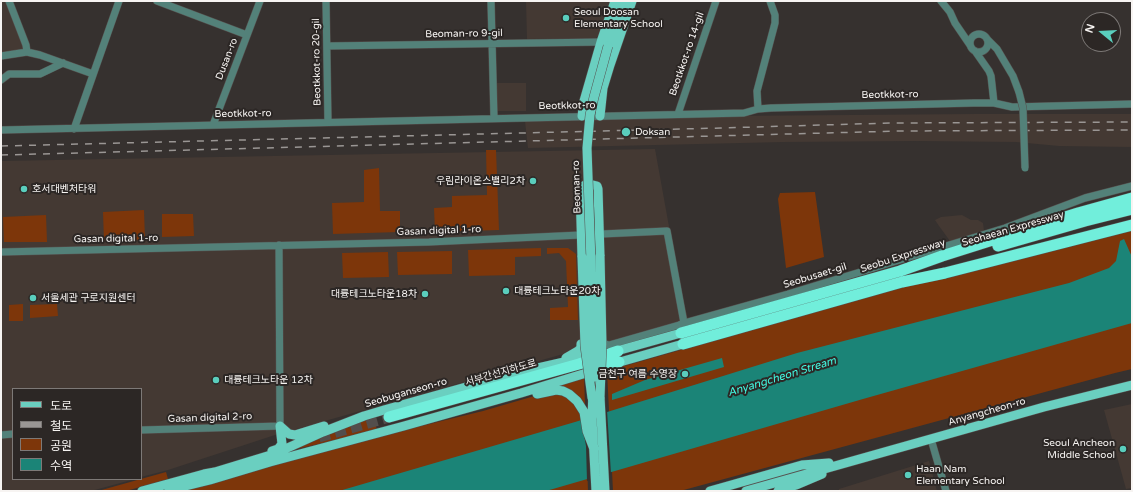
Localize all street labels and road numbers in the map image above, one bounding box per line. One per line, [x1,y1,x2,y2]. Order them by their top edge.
street label: Beotkkot-ro 14-gil [667,11,707,97]
street label: Beotkkot-ro 20-gil [310,18,324,106]
street label: Beoman-ro 9-gil [425,27,503,41]
street label: Dusan-ro [214,36,240,82]
street label: Beotkkot-ro [861,89,919,101]
street label: Beotkkot-ro [538,100,596,112]
street label: Beotkkot-ro [214,108,272,120]
street label: Beoman-ro [570,160,584,214]
street label: Seohaean Expressway [961,209,1065,249]
street label: Gasan digital 1-ro [397,224,481,238]
street label: Gasan digital 1-ro [74,232,158,246]
street label: Seobu Expressway [859,237,947,275]
street label: Seobusaet-gil [782,261,848,291]
street label: 서부간선지하도로 [464,357,538,389]
street label: Seobuganseon-ro [364,376,448,410]
street label: Anyangcheon-ro [947,395,1027,429]
street label: Gasan digital 2-ro [168,411,252,425]

